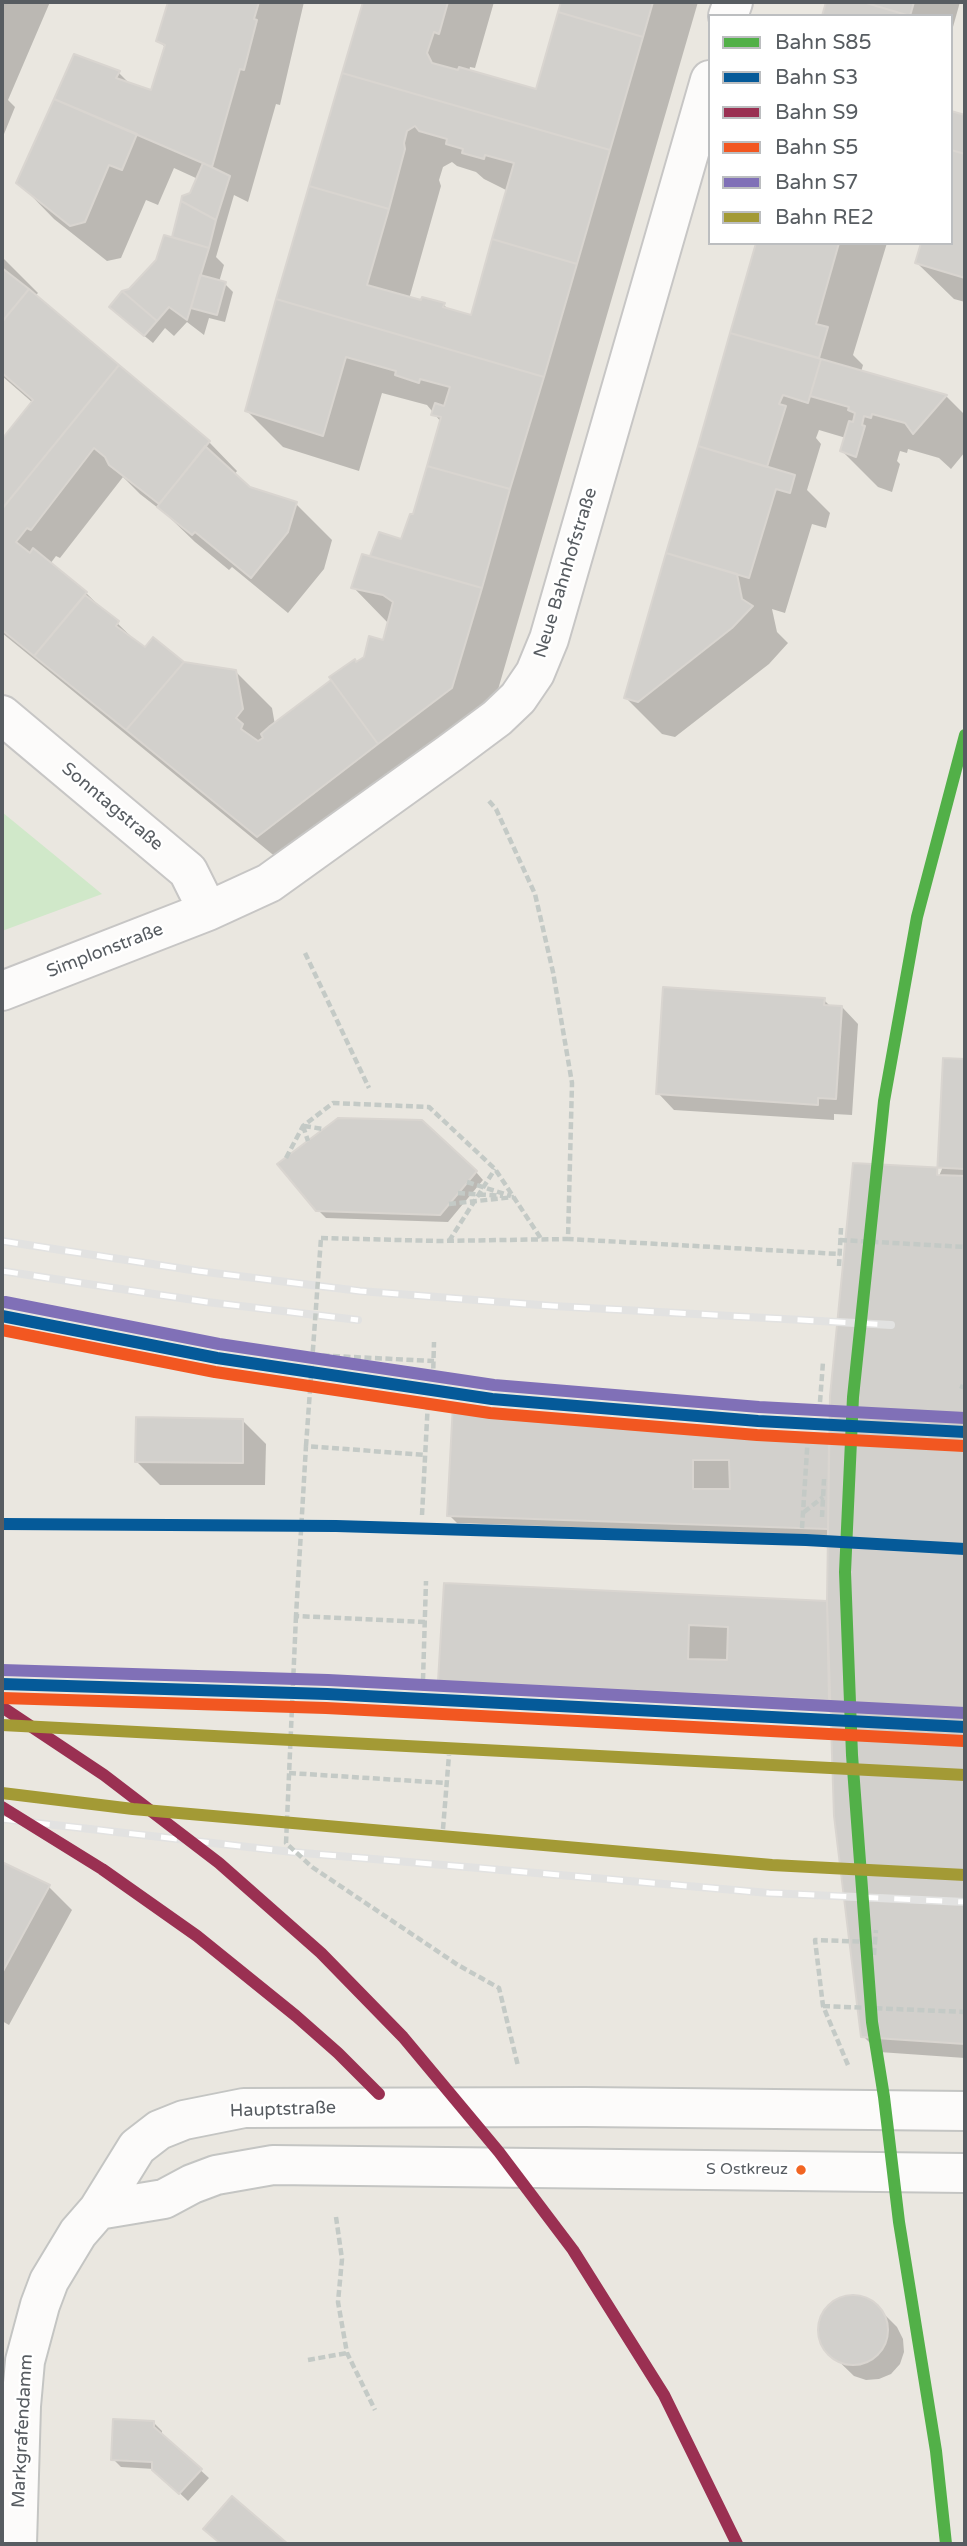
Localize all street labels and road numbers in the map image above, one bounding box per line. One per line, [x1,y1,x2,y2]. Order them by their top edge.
street label: Neue Bahnhofstraße [530,485,602,661]
street label: Sonntagstraße [57,758,167,856]
street label: Simplonstraße [44,919,166,983]
street label: Hauptstraße [229,2097,337,2123]
street label: Markgrafendamm [8,2353,38,2509]

